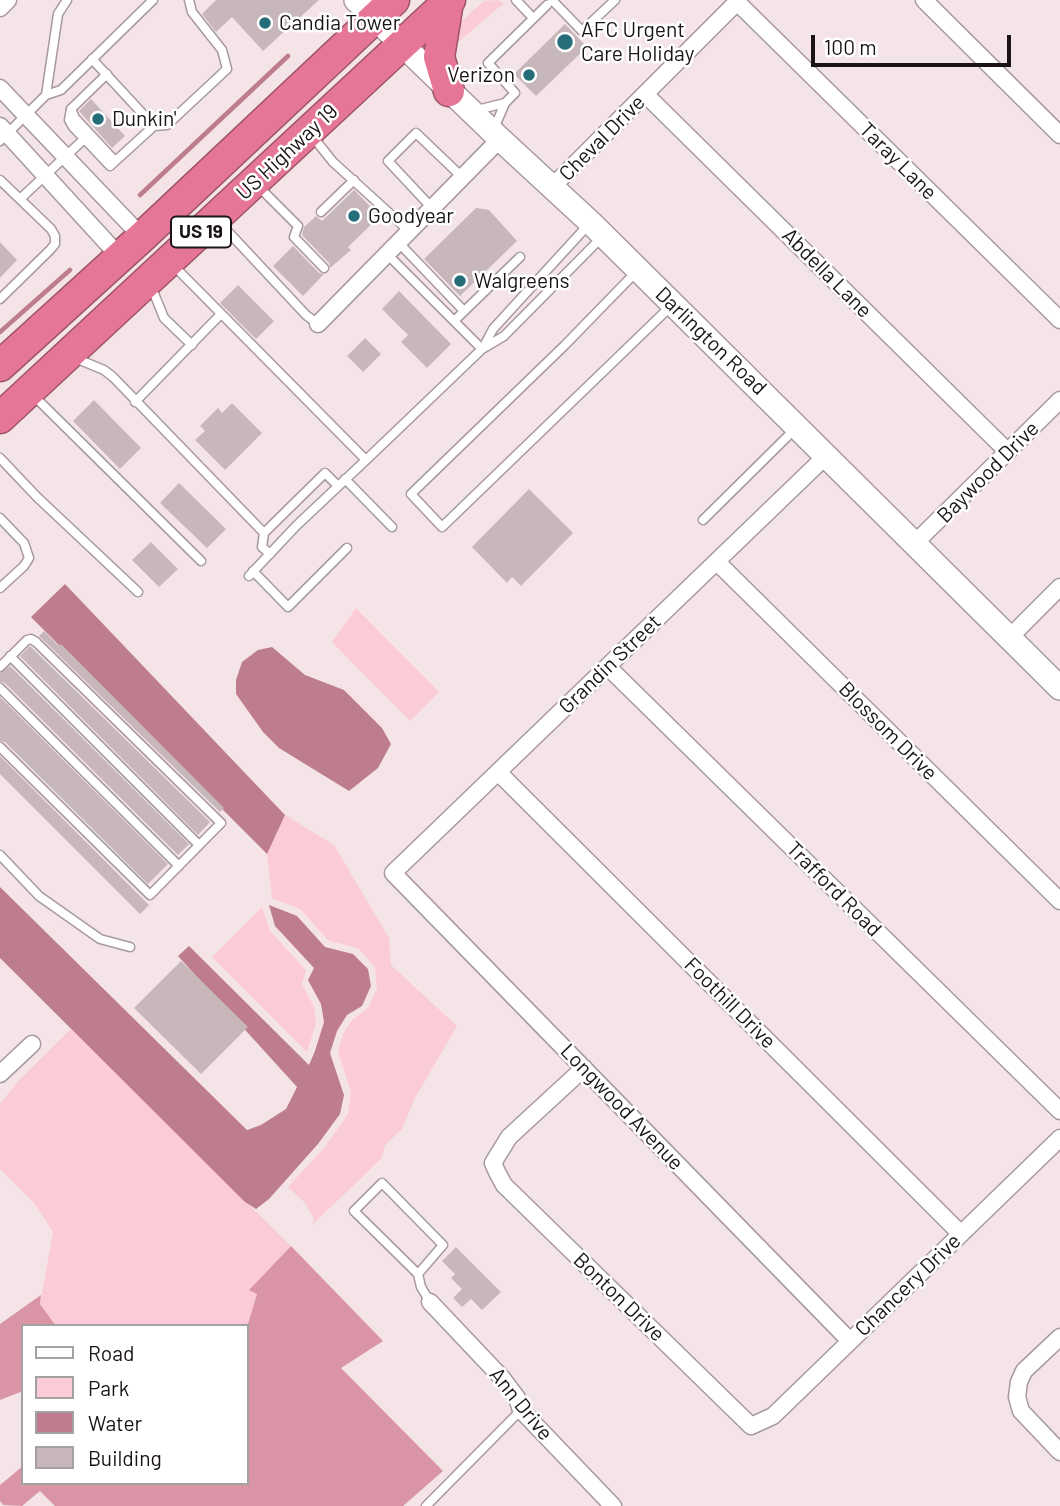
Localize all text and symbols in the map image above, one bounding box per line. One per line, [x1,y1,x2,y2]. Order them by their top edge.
place label: Candia Tower [279,10,400,36]
marker: Candia Tower [257,15,273,31]
place label: AFC Urgent Care Holiday [581,17,694,67]
scale bar [815,21,1014,65]
marker: AFC Urgent Care Holiday [555,32,575,52]
text: 100 m [824,34,877,59]
place label: Verizon [447,62,515,88]
marker: Verizon [521,67,537,83]
street label: Cheval Drive [554,90,650,186]
street label: US Highway 19 [231,99,343,205]
place label: Dunkin' [112,106,177,132]
marker: Dunkin' [90,111,106,127]
street label: Taray Lane [854,117,942,205]
place label: Goodyear [368,203,454,229]
marker: Goodyear [346,208,362,224]
road number: US 19 [171,216,231,248]
street label: Abdella Lane [777,223,877,323]
place label: Walgreens [474,268,570,294]
marker: Walgreens [452,273,468,289]
street label: Darlington Road [650,282,772,400]
street label: Baywood Drive [932,416,1044,528]
street label: Grandin Street [554,609,666,719]
street label: Blossom Drive [833,676,943,786]
street label: Trafford Road [781,836,887,942]
street label: Foothill Drive [679,952,781,1054]
street label: Longwood Avenue [555,1039,689,1175]
street label: Chancery Drive [850,1228,966,1342]
street label: Bonton Drive [568,1247,670,1347]
legend [21,1324,248,1485]
text: Road [88,1340,134,1365]
street label: Ann Drive [484,1363,558,1445]
text: Park [88,1375,129,1400]
text: Water [88,1410,142,1435]
text: Building [88,1445,162,1470]

